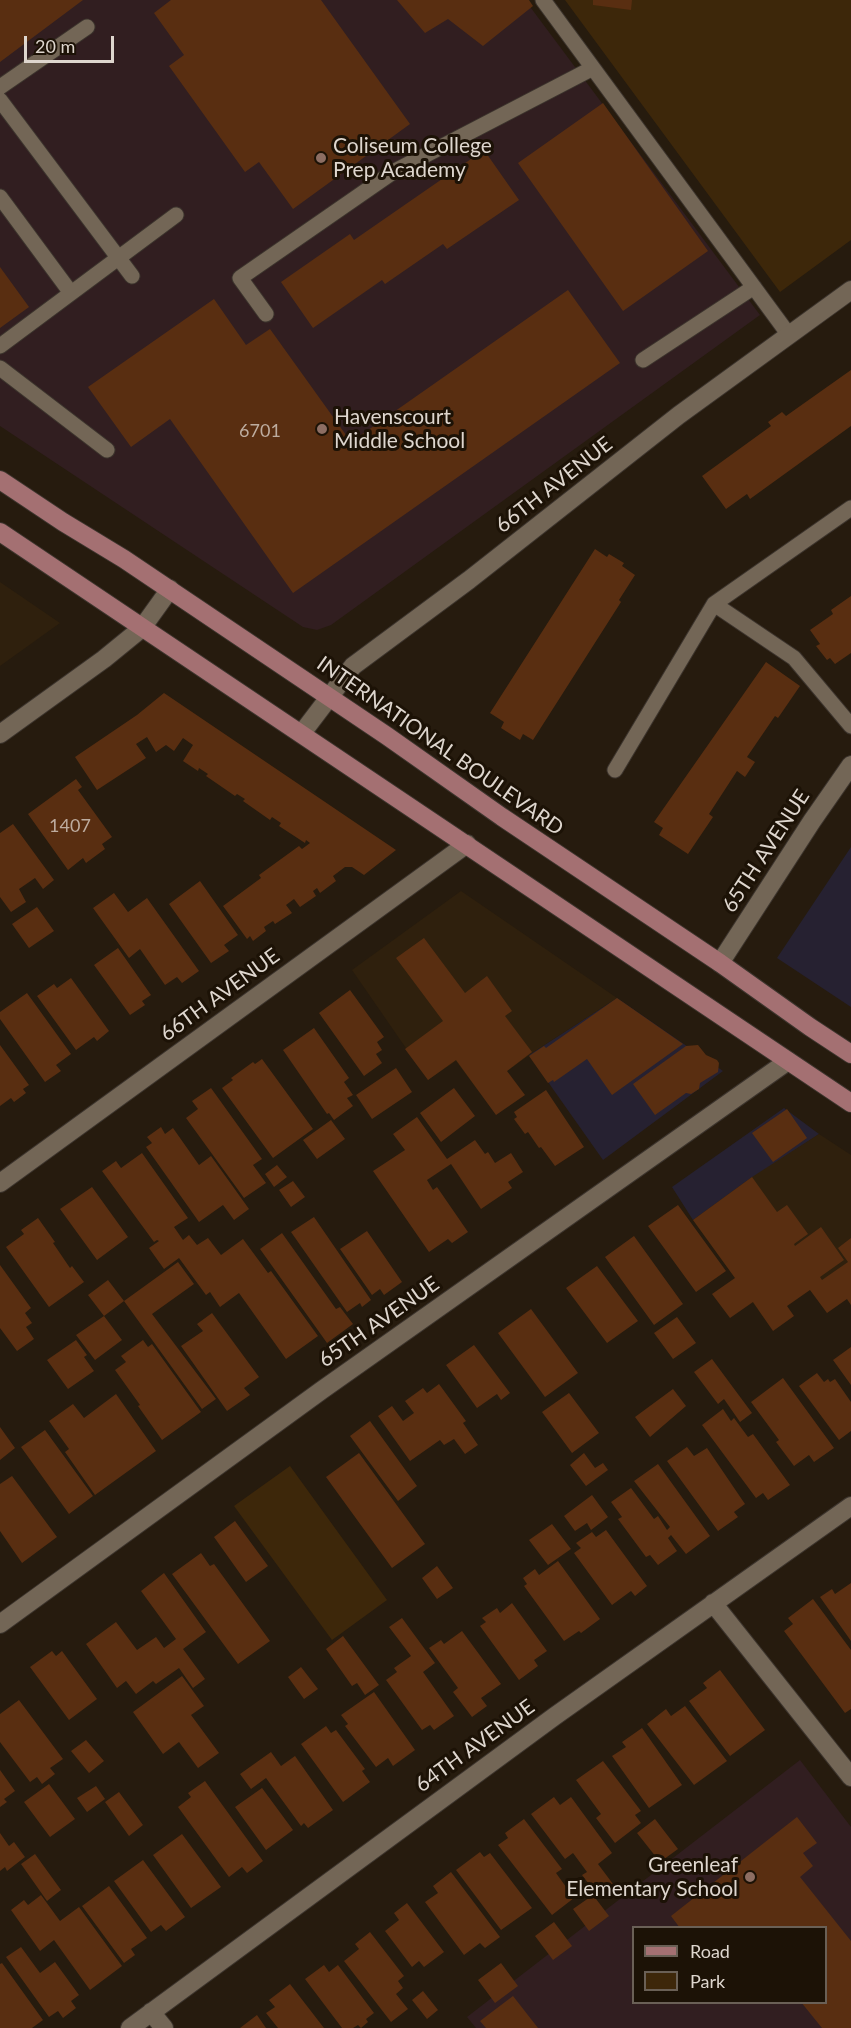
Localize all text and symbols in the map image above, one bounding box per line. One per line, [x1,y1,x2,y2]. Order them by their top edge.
scale bar [27,24,117,62]
text: 20 m [35,35,75,57]
place label: Coliseum College Prep Academy [333,133,492,183]
marker: Coliseum College Prep Academy [314,151,328,165]
place label: Havenscourt Middle School [334,404,465,454]
house number: 6701 [239,420,281,442]
marker: Havenscourt Middle School [315,422,329,436]
street label: 66TH AVENUE [491,432,617,538]
street label: INTERNATIONAL BOULEVARD [312,651,568,841]
street label: 65TH AVENUE [717,785,815,917]
house number: 1407 [49,815,91,837]
street label: 66TH AVENUE [155,943,285,1047]
street label: 65TH AVENUE [314,1271,444,1373]
street label: 64TH AVENUE [410,1694,540,1798]
place label: Greenleaf Elementary School [566,1852,738,1902]
marker: Greenleaf Elementary School [743,1870,757,1884]
legend [632,1926,827,2004]
text: Road [690,1940,730,1962]
text: Park [690,1970,725,1992]

